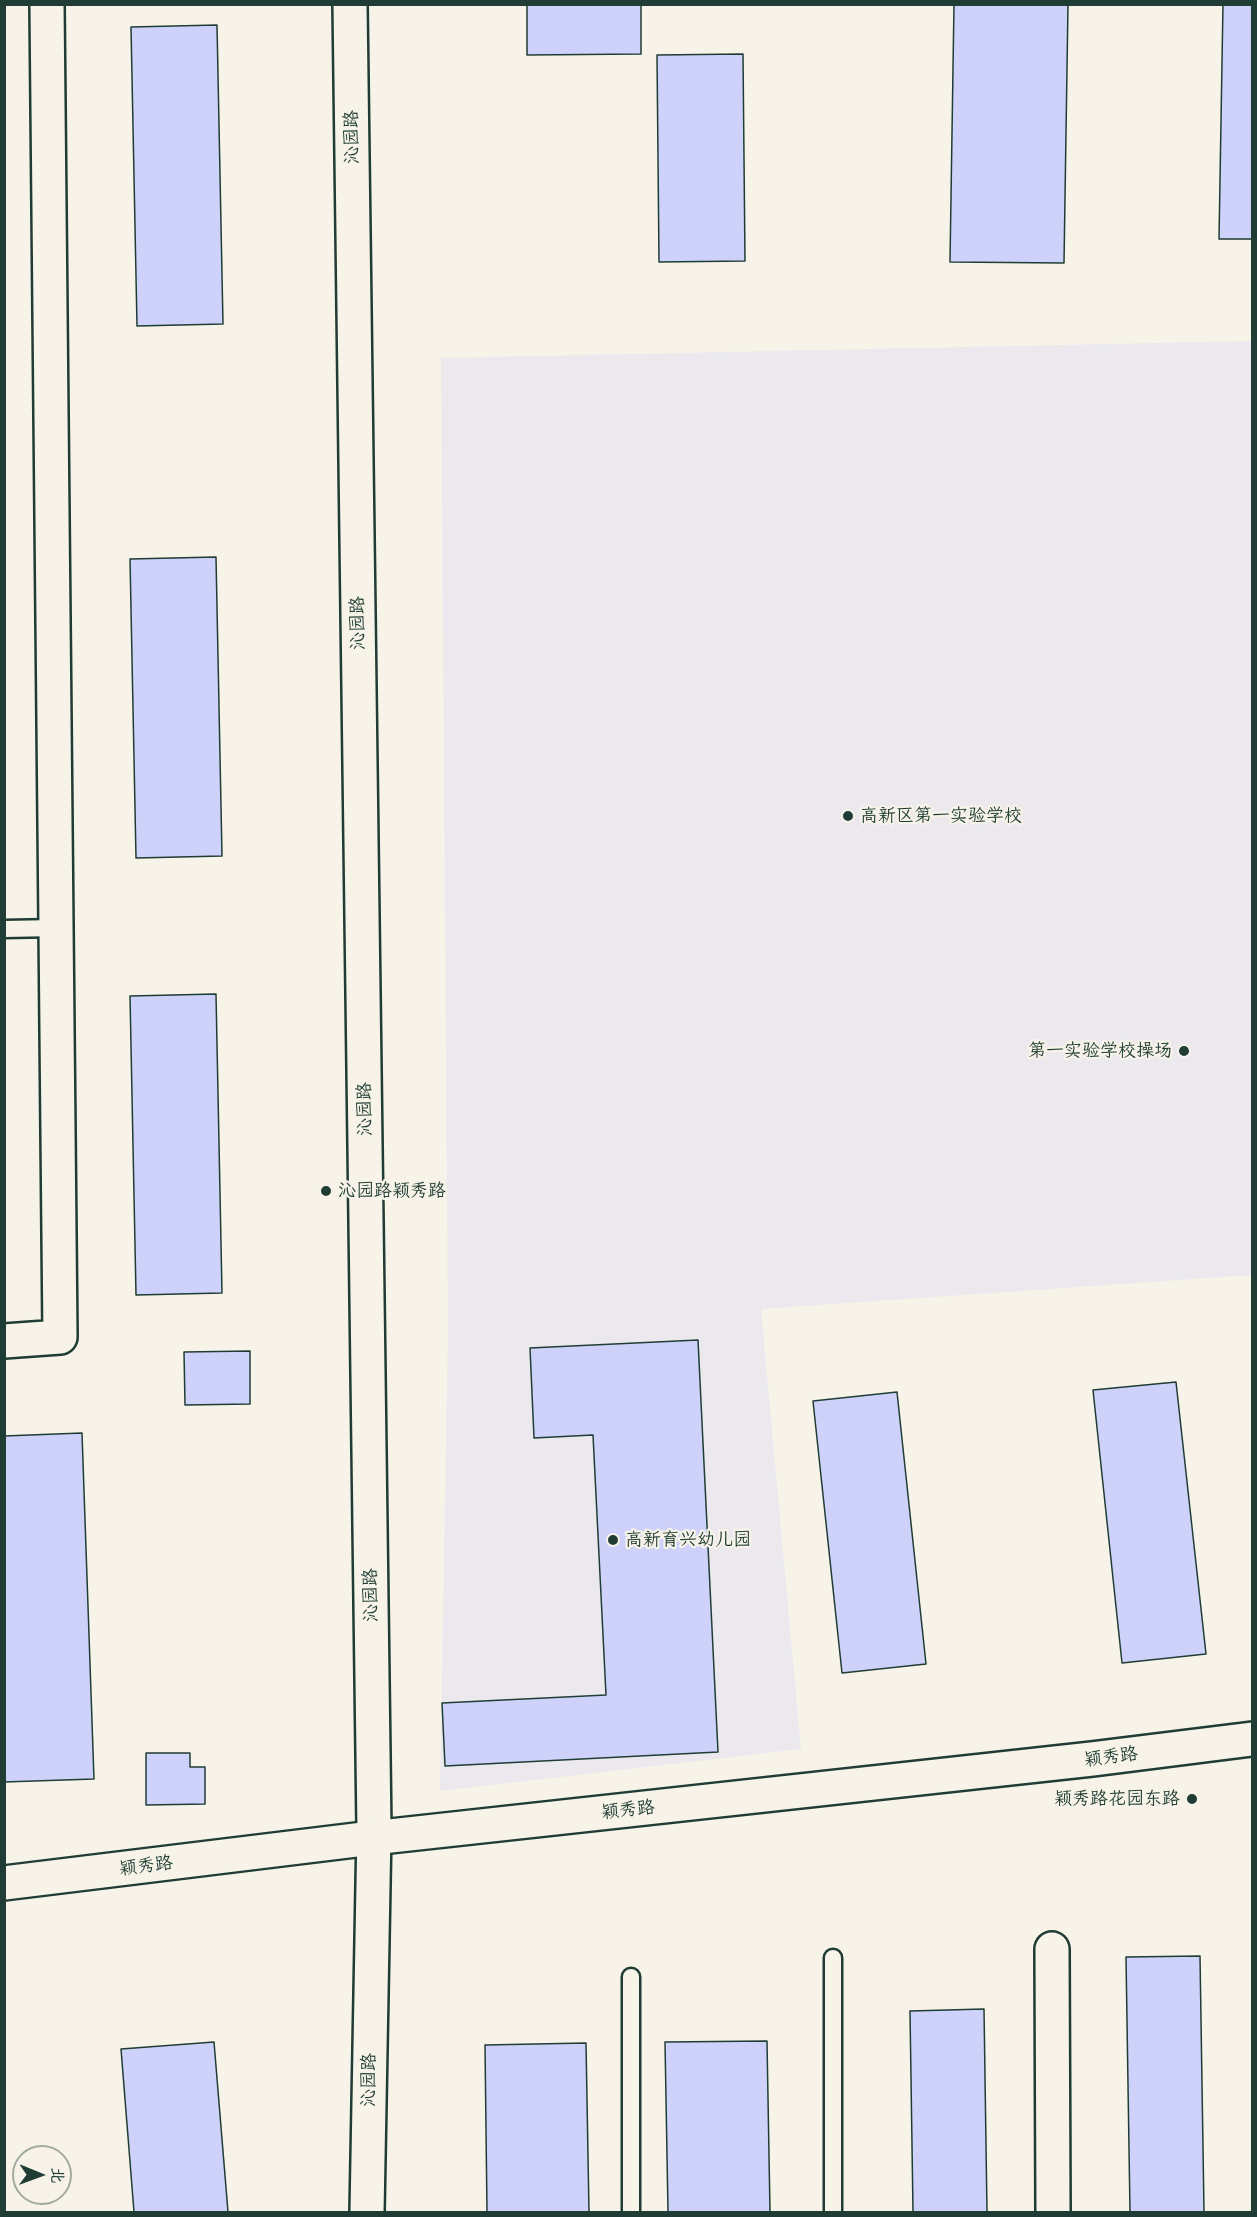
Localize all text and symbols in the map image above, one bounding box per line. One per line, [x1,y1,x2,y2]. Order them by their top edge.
street label: 沁园路 [341,110,363,164]
street label: 沁园路 [347,596,369,650]
place label: 高新区第一实验学校 [860,805,1022,827]
marker: 高新区第一实验学校 [841,809,855,823]
place label: 第一实验学校操场 [1028,1040,1172,1062]
marker: 第一实验学校操场 [1177,1044,1191,1058]
street label: 沁园路 [354,1082,376,1136]
place label: 沁园路颖秀路 [338,1180,446,1202]
marker: 沁园路颖秀路 [319,1184,333,1198]
place label: 高新育兴幼儿园 [625,1529,751,1551]
marker: 高新育兴幼儿园 [606,1533,620,1547]
street label: 沁园路 [360,1568,382,1622]
street label: 颖秀路 [1083,1743,1139,1771]
place label: 颖秀路花园东路 [1054,1788,1180,1810]
marker: 颖秀路花园东路 [1185,1792,1199,1806]
street label: 颖秀路 [600,1796,656,1824]
street label: 颖秀路 [118,1852,174,1880]
street label: 沁园路 [358,2053,380,2107]
north arrow [12,2145,72,2205]
text: 北 [48,2167,68,2183]

